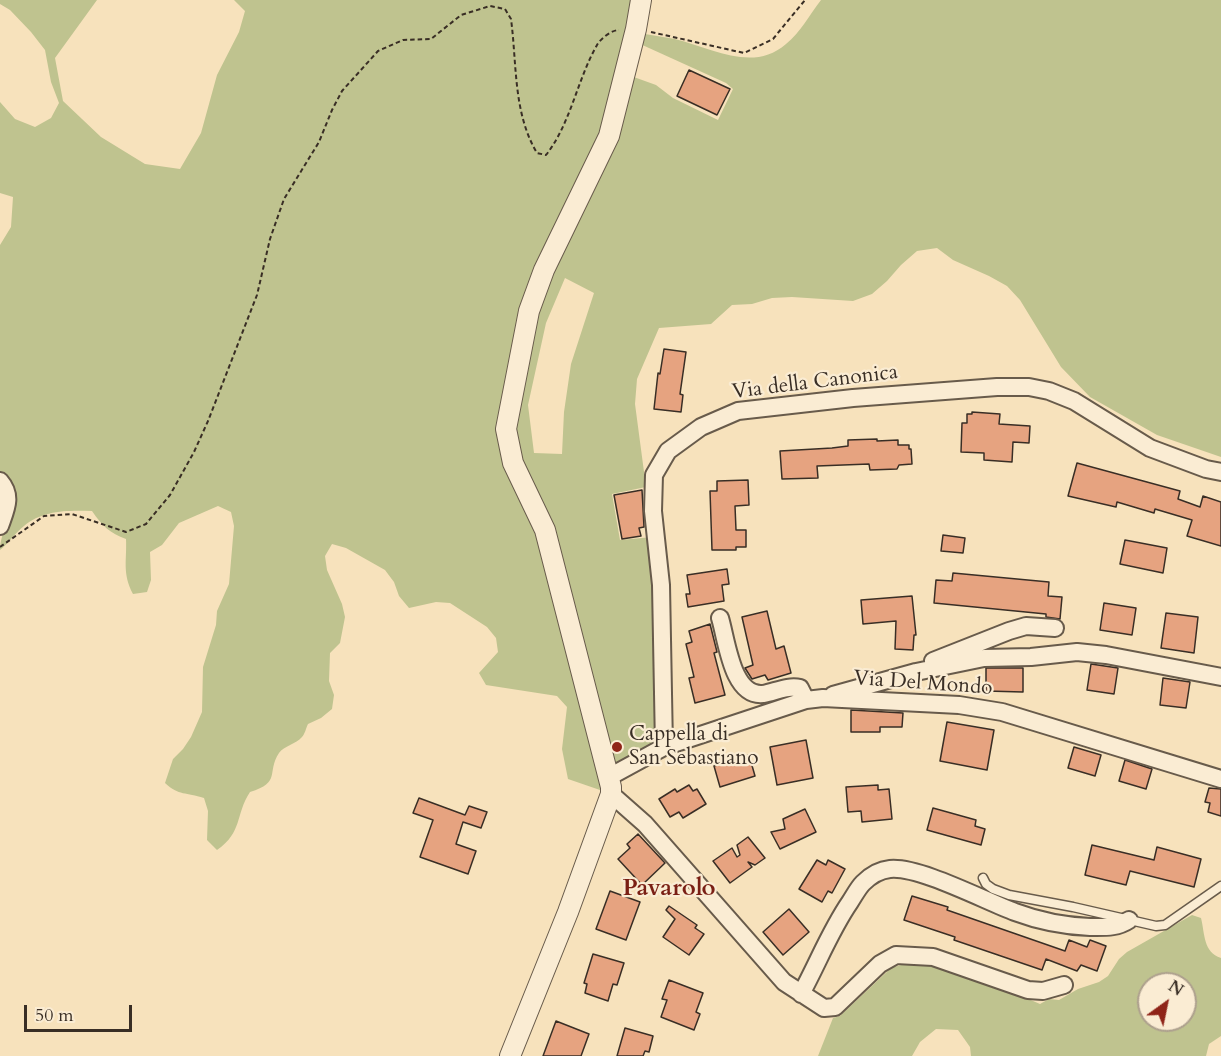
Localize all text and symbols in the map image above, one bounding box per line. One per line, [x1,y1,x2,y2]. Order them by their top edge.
street label: Via della Canonica [731,360,899,406]
street label: Via Del Mondo [853,667,993,701]
place label: Cappella di San Sebastiano [629,722,758,772]
marker: Cappella di San Sebastiano [610,740,624,754]
district label: Pavarolo [622,875,716,903]
north arrow [1137,972,1197,1032]
text: N [1164,976,1188,1002]
scale bar [27,993,135,1031]
text: 50 m [35,1003,74,1028]

